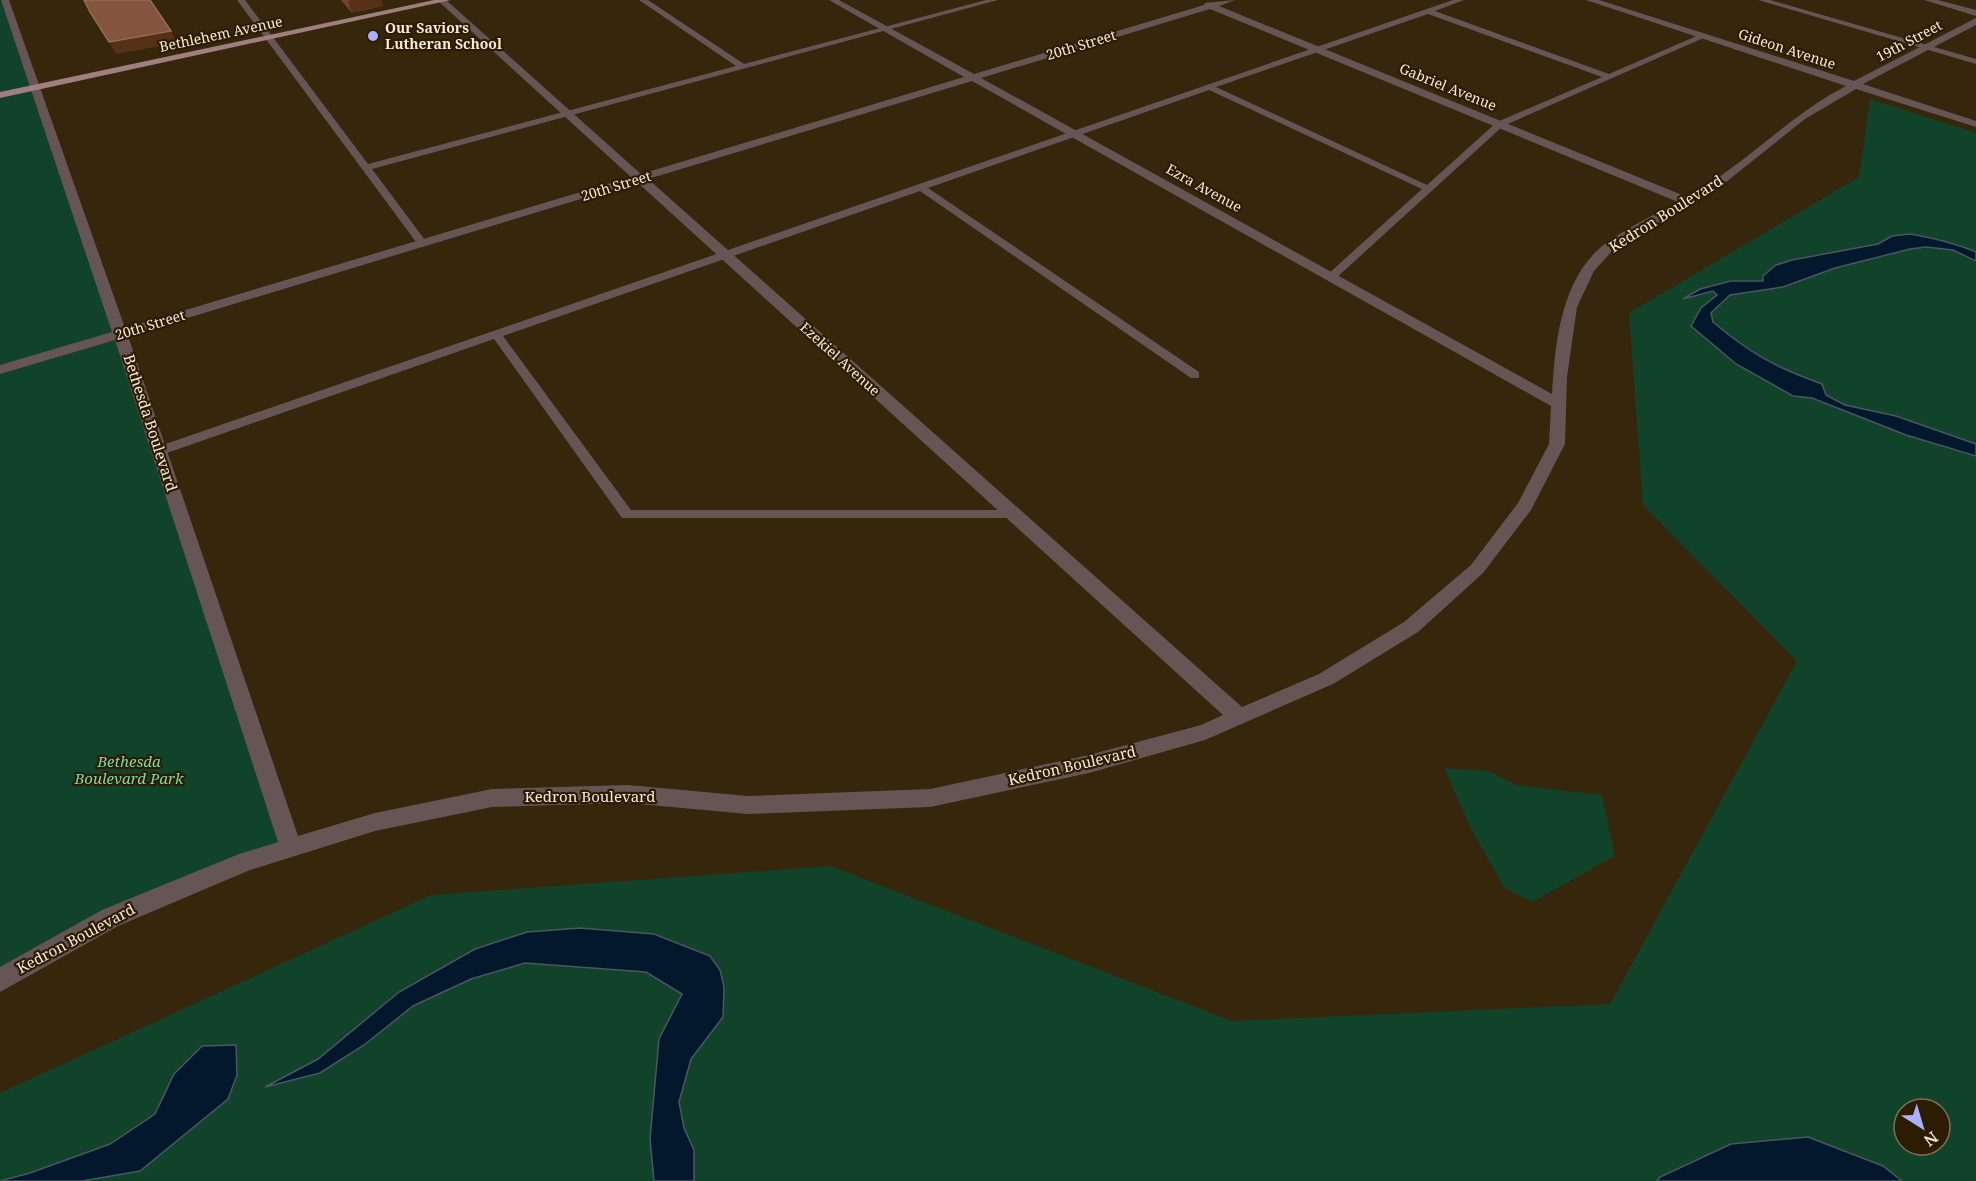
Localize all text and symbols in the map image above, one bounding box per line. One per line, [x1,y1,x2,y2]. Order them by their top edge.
street label: Bethlehem Avenue [157,11,284,56]
street label: 19th Street [1872,15,1945,66]
place label: Our Saviors Lutheran School [385,18,502,53]
street label: Gideon Avenue [1736,24,1838,73]
street label: 20th Street [1044,25,1118,64]
marker: Our Saviors Lutheran School [366,29,380,43]
street label: Gabriel Avenue [1397,58,1500,115]
street label: Ezra Avenue [1163,159,1245,216]
street label: 20th Street [579,166,653,205]
street label: Kedron Boulevard [1605,170,1726,256]
street label: 20th Street [113,305,187,344]
street label: Ezekiel Avenue [796,318,884,400]
street label: Bethesda Boulevard [119,352,183,494]
street label: Kedron Boulevard [1006,741,1138,789]
park label: Bethesda Boulevard Park [74,751,184,788]
street label: Kedron Boulevard [525,786,655,806]
street label: Kedron Boulevard [13,899,138,978]
north arrow [1892,1097,1952,1157]
text: N [1919,1126,1943,1152]

